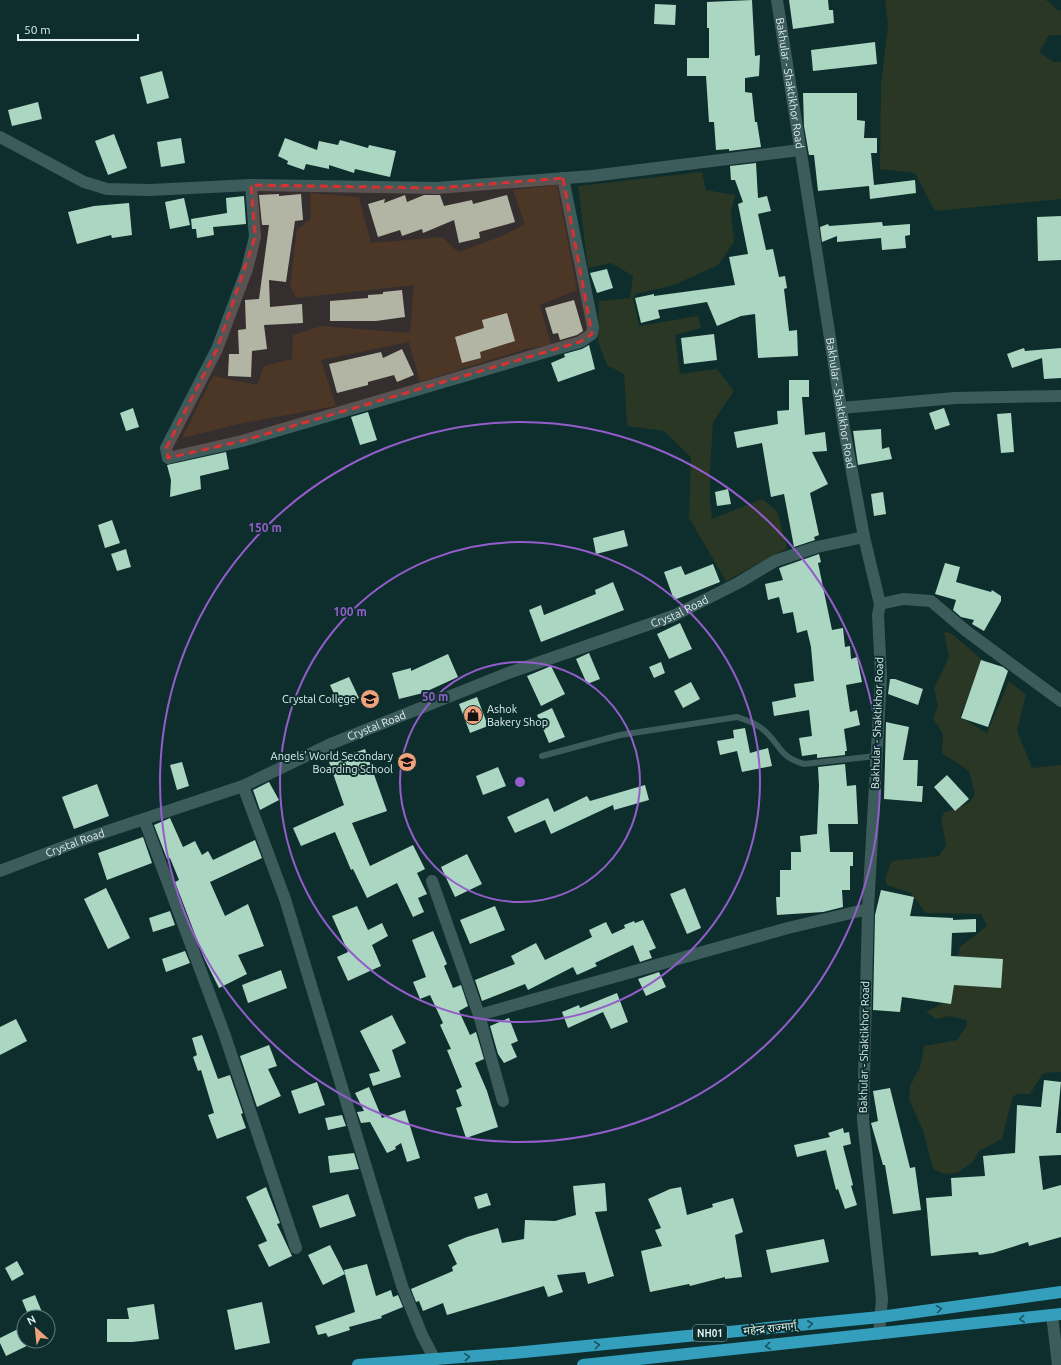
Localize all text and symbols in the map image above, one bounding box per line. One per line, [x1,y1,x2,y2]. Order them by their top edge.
scale bar [18,16,138,42]
street label: Bakhular - Shaktikhor Road [774,17,806,149]
text: 50 m [24,23,51,36]
street label: Bakhular - Shaktikhor Road [824,337,857,469]
text: 150 m [248,521,282,534]
street label: Crystal Road [649,593,710,629]
text: 100 m [333,605,367,618]
street label: Bakhular - Shaktikhor Road [869,657,885,789]
school or university icon: Crystal College [359,688,381,710]
text: 50 m [422,690,448,703]
place label: Crystal College [282,693,356,705]
place label: Ashok Bakery Shop [487,703,548,728]
shop icon: Ashok Bakery Shop [462,704,484,726]
street label: Crystal Road [345,709,407,743]
place label: Angels' World Secondary Boarding School [271,750,394,775]
school or university icon: Angels' World Secondary Boarding School [396,751,418,773]
centre of rings [513,775,527,789]
street label: Crystal Road [44,827,106,859]
street label: Bakhular - Shaktikhor Road [857,981,871,1113]
one-way arrow [936,1305,942,1314]
north arrow [16,1309,56,1349]
text: N [25,1313,38,1327]
one-way arrow [1019,1314,1025,1323]
street label: महेन्द्र राज्मार्ग् [743,1319,799,1338]
one-way arrow [807,1319,813,1328]
road number: NH01 [693,1325,727,1341]
one-way arrow [594,1340,600,1349]
one-way arrow [765,1341,771,1350]
one-way arrow [464,1353,470,1362]

